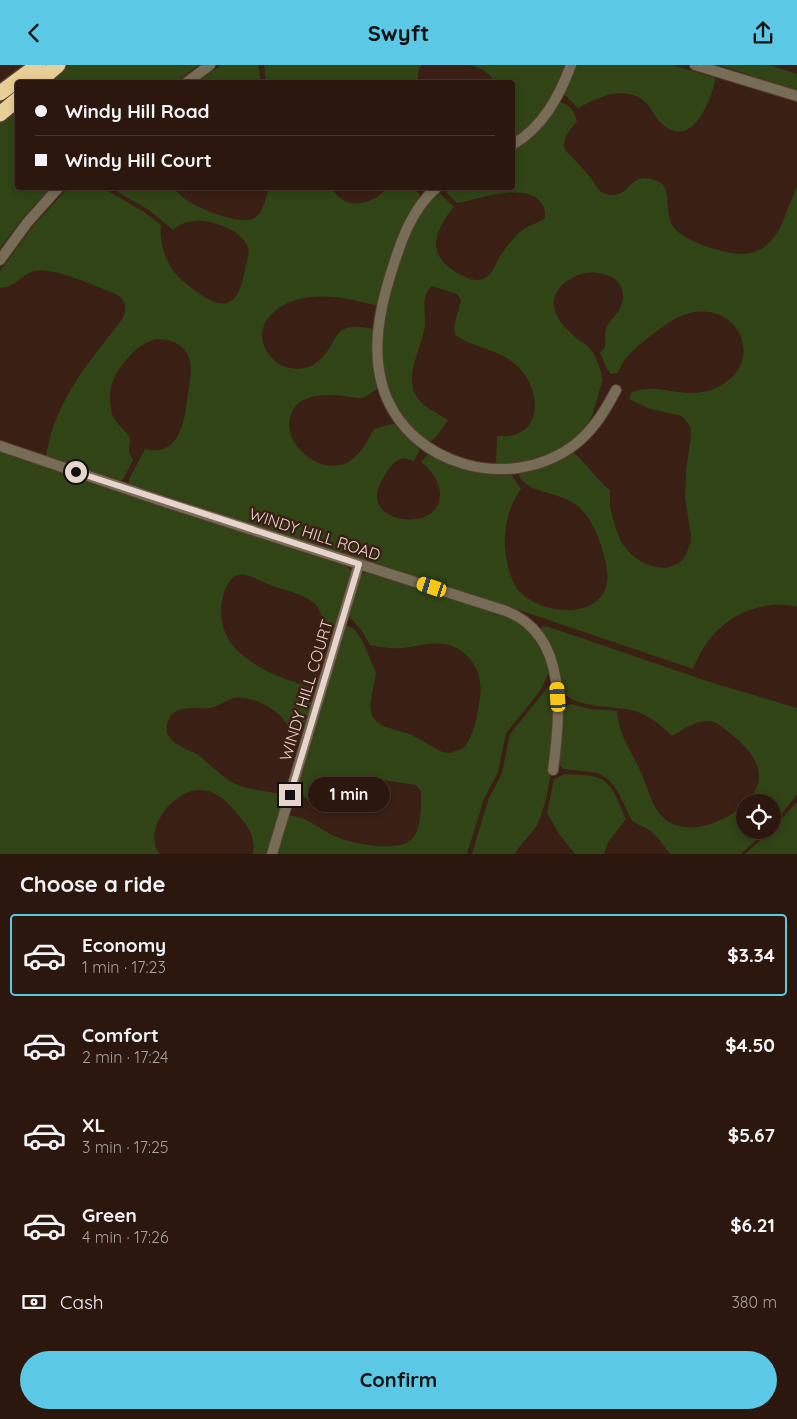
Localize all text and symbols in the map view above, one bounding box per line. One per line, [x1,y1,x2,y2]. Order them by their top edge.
icon: back [20,19,48,47]
text: Swyft [368,19,429,47]
icon: share [749,19,777,47]
text: Windy Hill Road [65,99,210,123]
text: Windy Hill Court [65,148,212,172]
route start [65,461,87,483]
street label: WINDY HILL ROAD [247,503,383,565]
car [415,575,448,599]
street label: WINDY HILL COURT [275,617,337,763]
car [549,682,566,712]
callout: 1 min [308,777,390,813]
route end [279,784,301,806]
text: 1 min [330,784,368,804]
map controls [736,794,781,839]
button: locate [736,794,781,839]
text: Choose a ride [20,870,165,898]
icon: car [22,933,67,978]
text: Economy [82,933,166,957]
text: $3.34 [727,943,775,967]
text: 1 min · 17:23 [82,957,166,977]
icon: car [22,1023,67,1068]
text: Comfort [82,1023,159,1047]
text: $4.50 [725,1033,775,1057]
text: 2 min · 17:24 [82,1047,169,1067]
icon: car [22,1113,67,1158]
text: XL [82,1113,105,1137]
text: $5.67 [728,1123,775,1147]
text: 3 min · 17:25 [82,1137,169,1157]
icon: car [22,1203,67,1248]
text: Green [82,1203,137,1227]
text: $6.21 [730,1213,775,1237]
text: 4 min · 17:26 [82,1227,169,1247]
icon: cash [20,1288,48,1316]
text: Cash [60,1290,104,1314]
text: 380 m [731,1292,777,1312]
button: Confirm [20,1351,777,1409]

